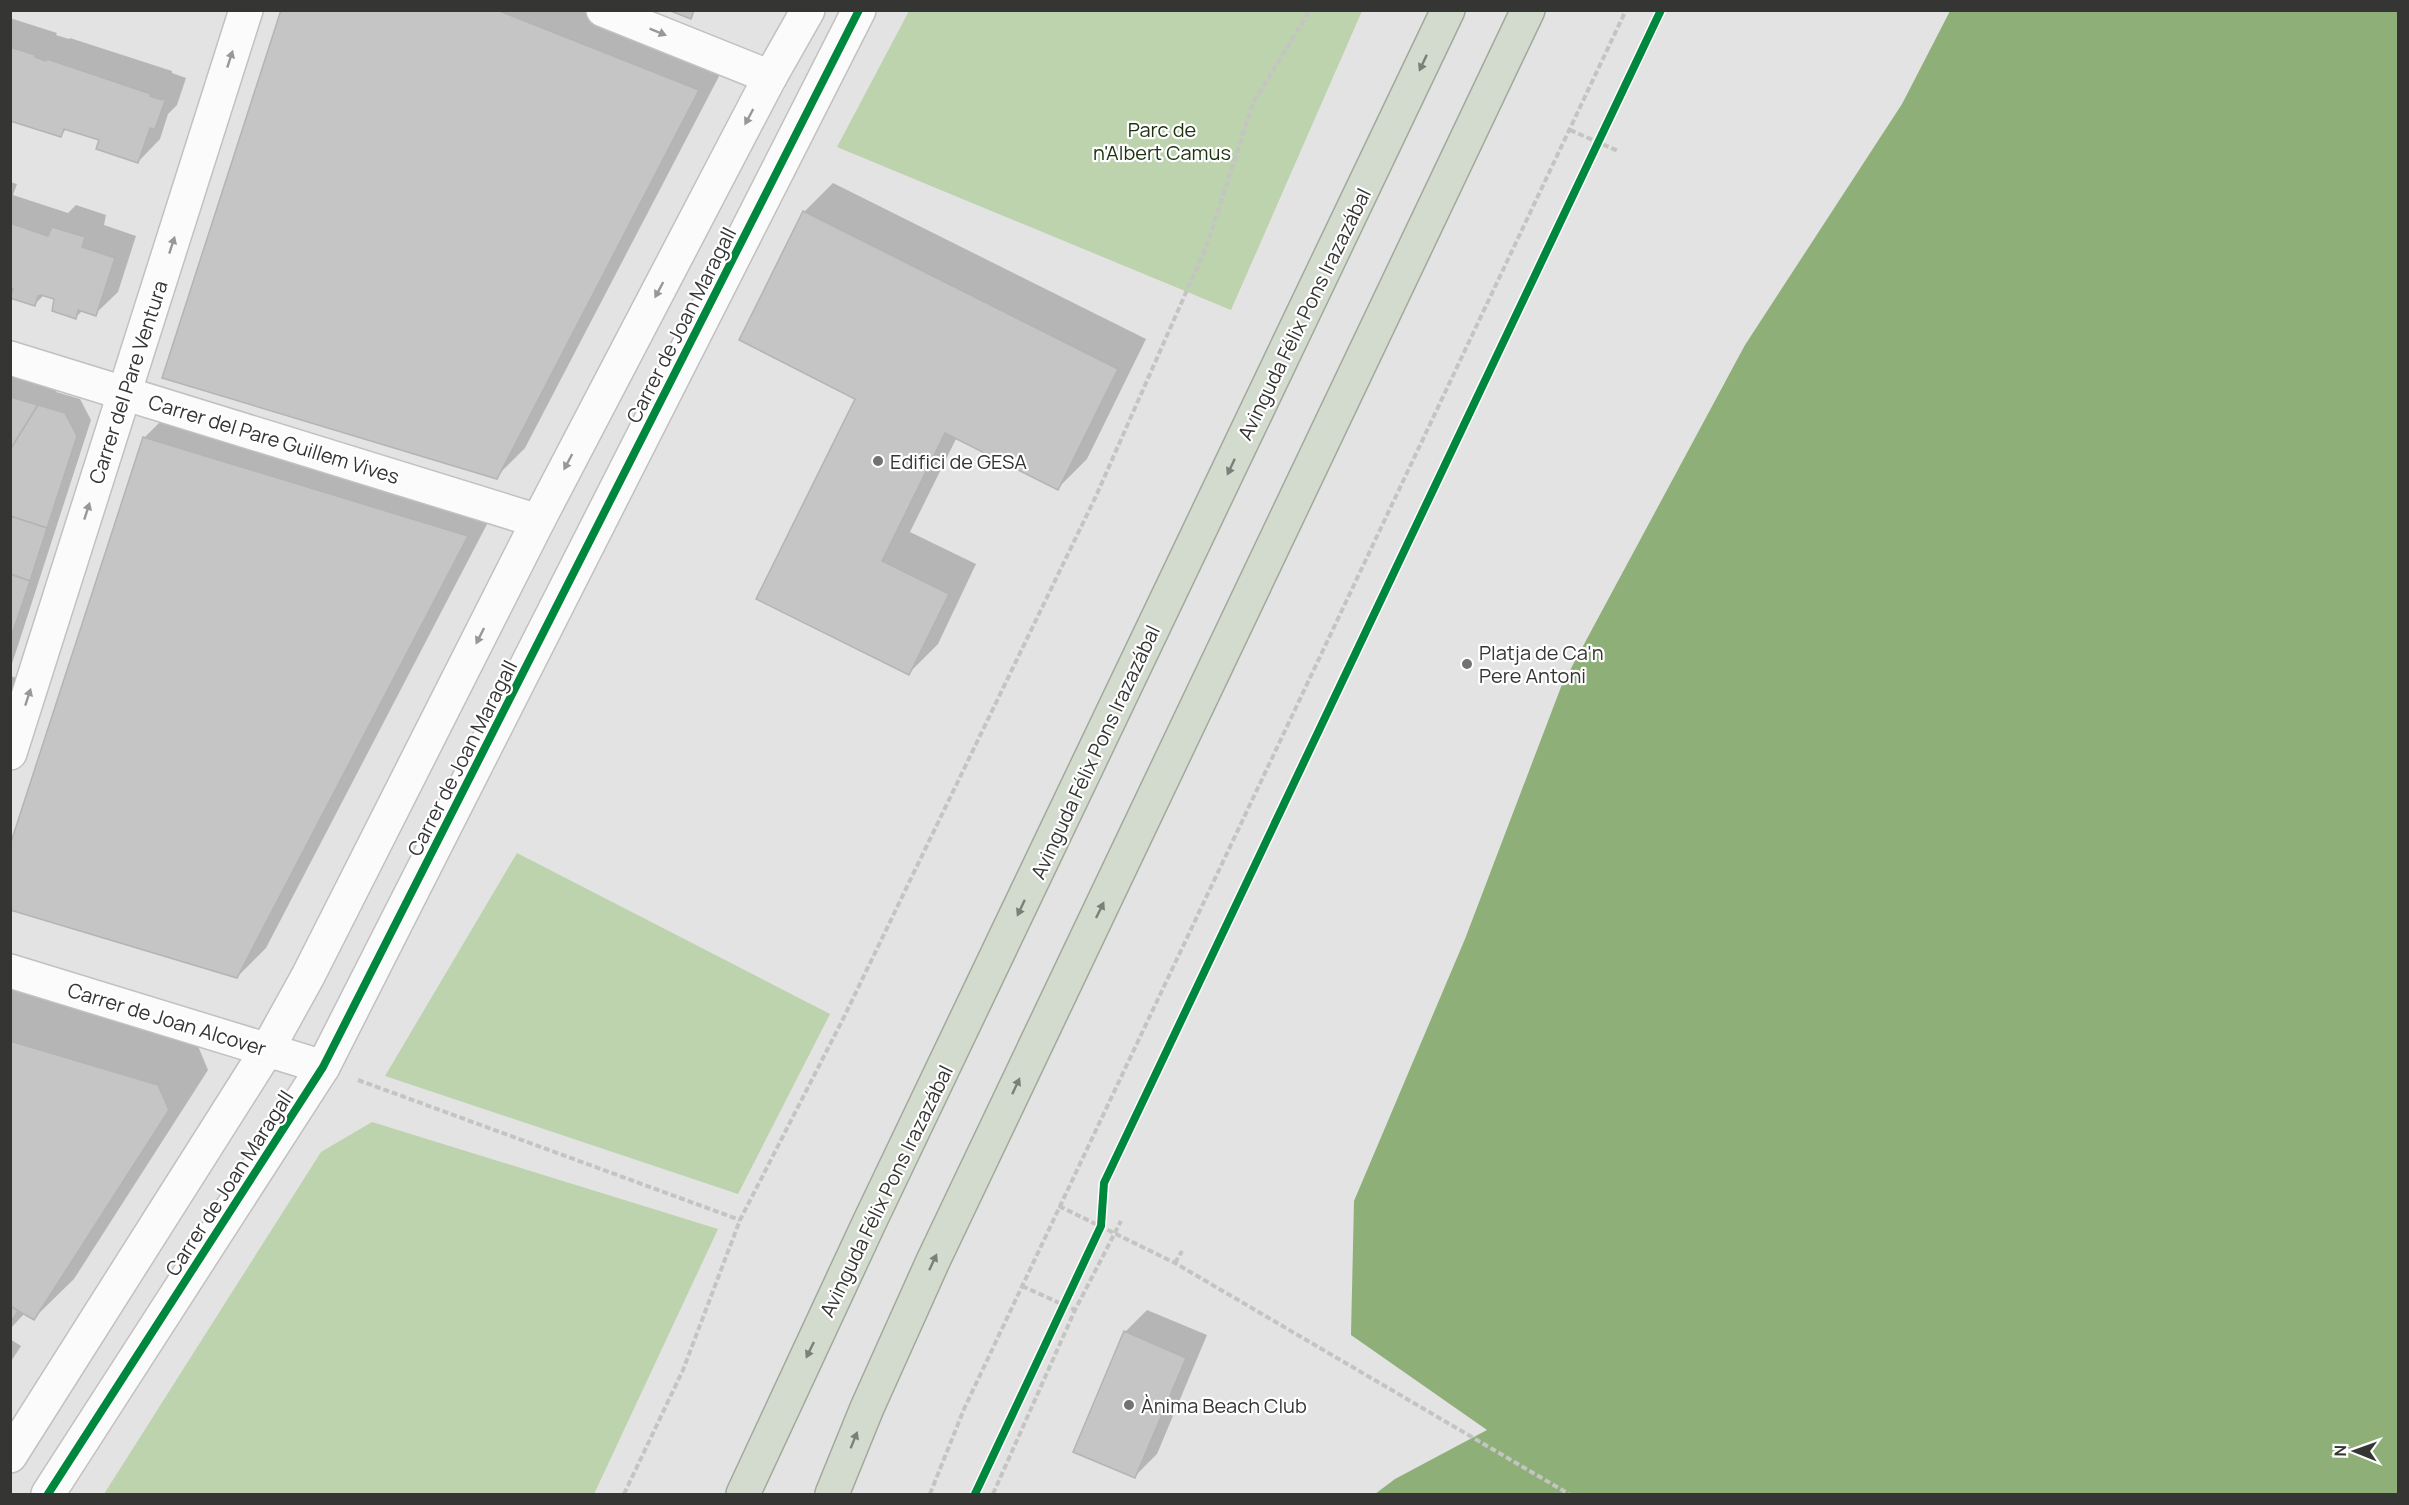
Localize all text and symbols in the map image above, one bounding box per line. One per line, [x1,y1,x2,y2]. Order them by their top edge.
one-way arrow [649,27,667,37]
one-way arrow [226,50,235,68]
one-way arrow [1419,55,1428,72]
one-way arrow [744,108,754,125]
park label: Parc de n'Albert Camus [1093,116,1231,166]
street label: Avinguda Félix Pons Irazazábal [1231,184,1377,444]
street label: Carrer de Joan Maragall [620,223,742,427]
one-way arrow [167,236,177,254]
street label: Carrer del Pare Ventura [82,277,174,487]
one-way arrow [654,281,664,298]
street label: Carrer del Pare Guillem Vives [145,388,403,490]
place label: Edifici de GESA [890,448,1027,475]
one-way arrow [564,454,573,471]
marker: Edifici de GESA [871,454,885,468]
one-way arrow [1226,458,1235,475]
one-way arrow [83,502,92,520]
street label: Avinguda Félix Pons Irazazábal [1024,621,1166,883]
one-way arrow [475,627,485,645]
place label: Platja de Ca'n Pere Antoni [1479,639,1604,689]
street label: Carrer de Joan Maragall [401,656,523,860]
marker: Platja de Ca'n Pere Antoni [1460,657,1474,671]
one-way arrow [24,688,33,706]
one-way arrow [1016,900,1025,917]
one-way arrow [1096,901,1105,918]
street label: Carrer de Joan Alcover [64,976,270,1062]
street label: Avinguda Félix Pons Irazazábal [813,1061,959,1321]
one-way arrow [1012,1077,1021,1094]
street label: Carrer de Joan Maragall [159,1085,299,1281]
one-way arrow [928,1253,937,1270]
one-way arrow [805,1341,814,1358]
place label: Ànima Beach Club [1141,1392,1307,1419]
marker: Ànima Beach Club [1122,1398,1136,1412]
north arrow [2325,1421,2385,1481]
one-way arrow [850,1431,859,1449]
text: N [2329,1445,2351,1457]

